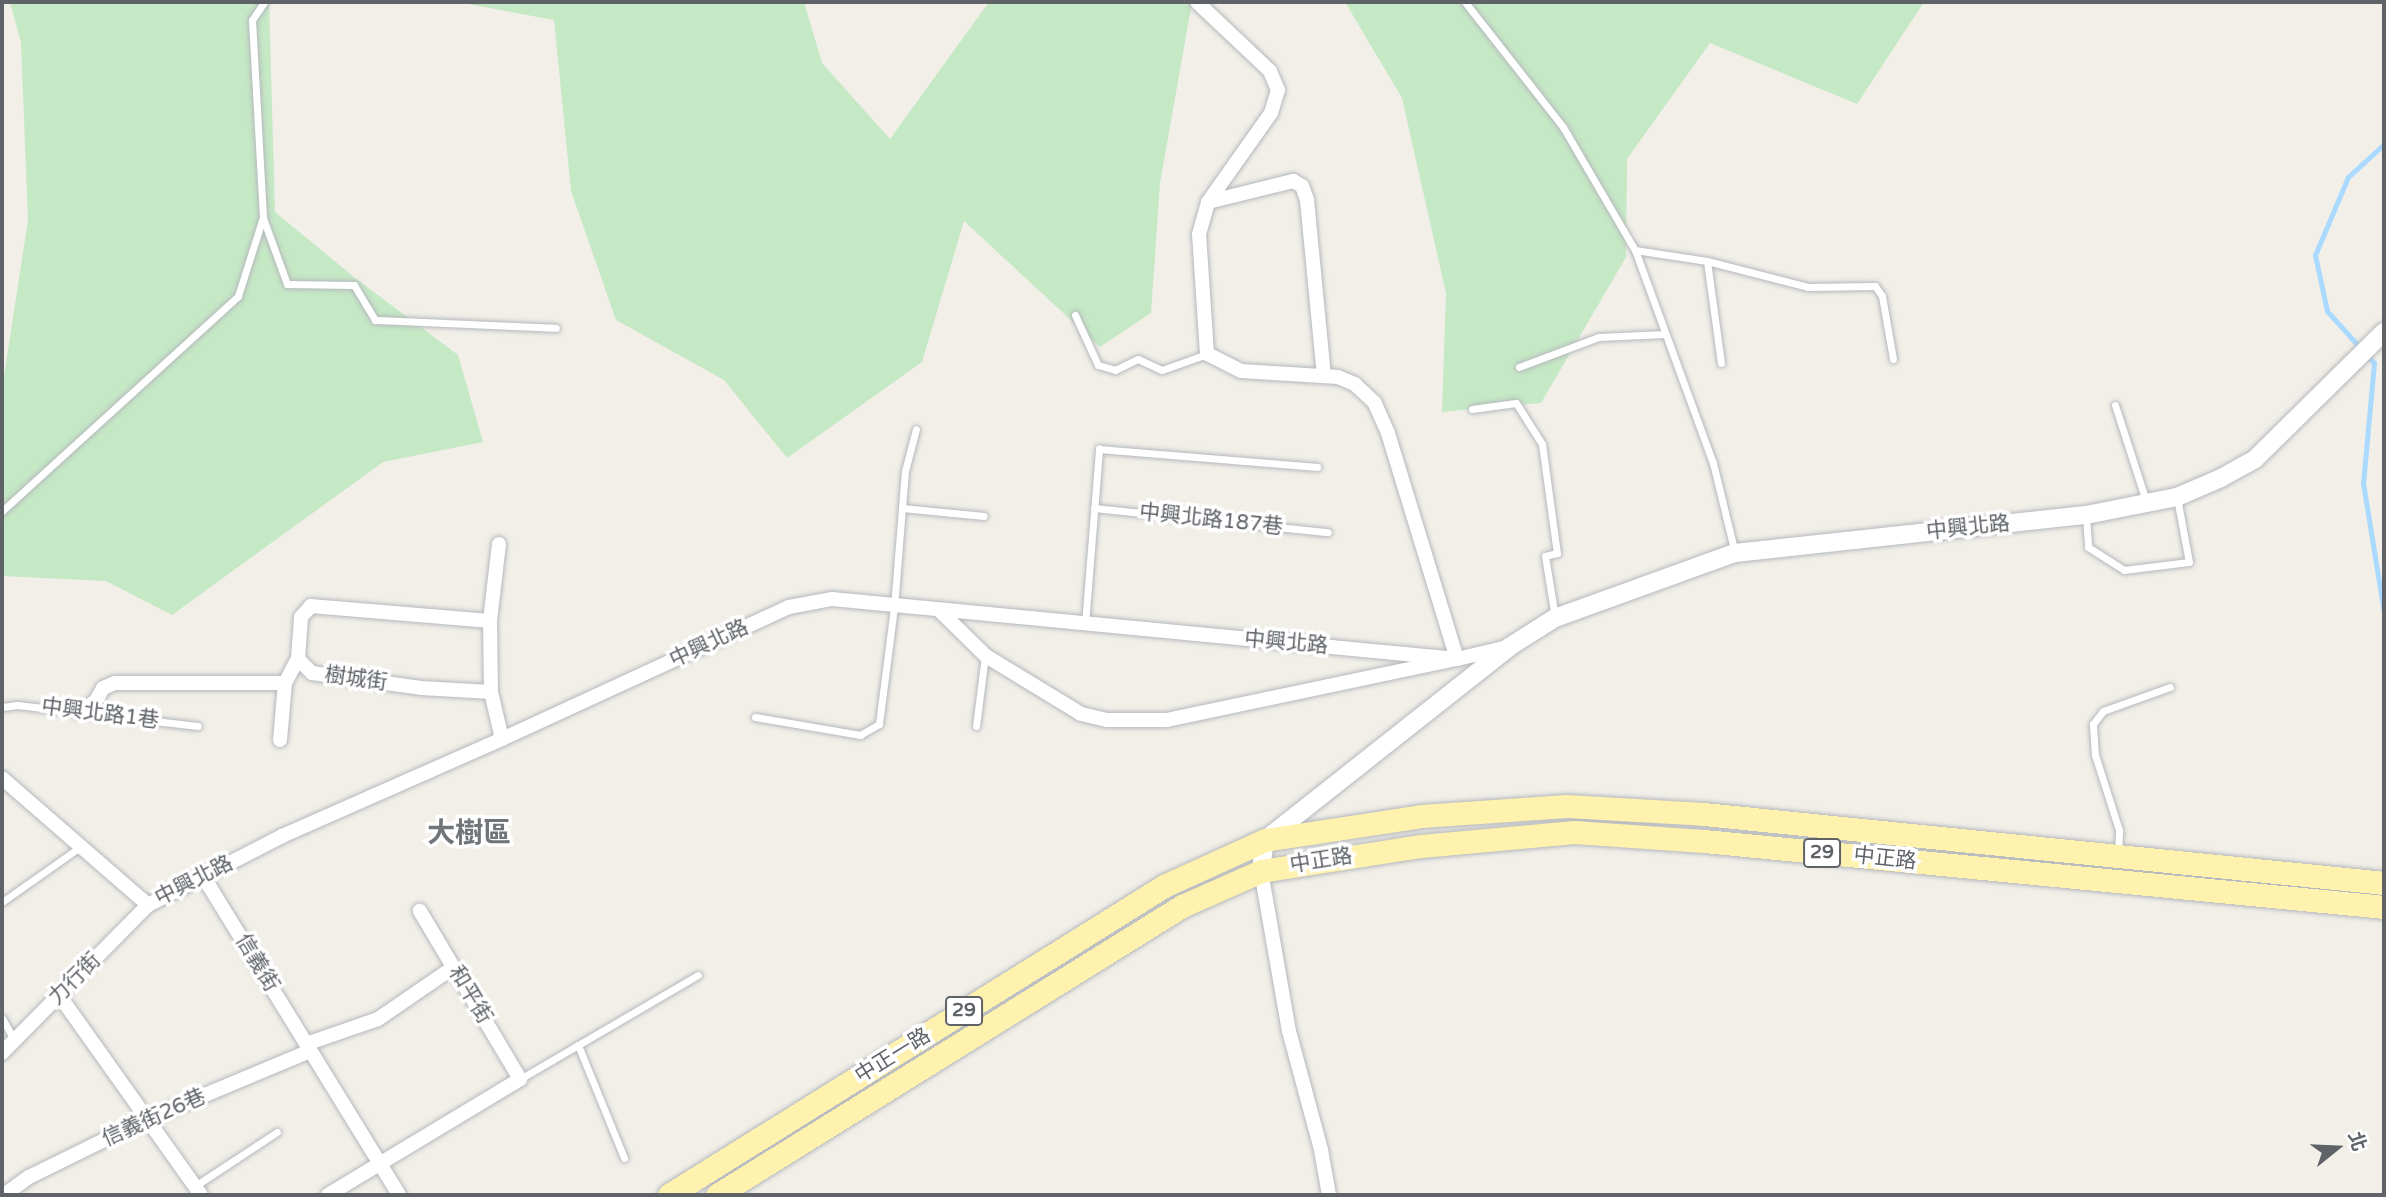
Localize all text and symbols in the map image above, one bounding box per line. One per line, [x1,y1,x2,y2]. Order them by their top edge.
street label: 中興北路187巷 [1138,500,1284,540]
street label: 中興北路 [1925,511,2011,545]
street label: 中興北路 [666,615,752,673]
street label: 中興北路 [1243,627,1329,659]
street label: 樹城街 [323,662,389,696]
street label: 中興北路1巷 [40,694,160,734]
district label: 大樹區 [427,816,511,850]
road number: 29 [1803,838,1841,868]
street label: 中正路 [1852,843,1918,875]
street label: 中正路 [1288,844,1354,878]
street label: 中興北路 [151,851,237,911]
street label: 信義街 [230,930,284,996]
street label: 力行街 [44,948,106,1010]
street label: 和平街 [443,962,497,1028]
road number: 29 [945,995,983,1026]
street label: 中正一路 [851,1023,935,1089]
street label: 信義街26巷 [98,1084,210,1152]
north arrow [2302,1113,2372,1183]
text: 北 [2344,1129,2370,1154]

